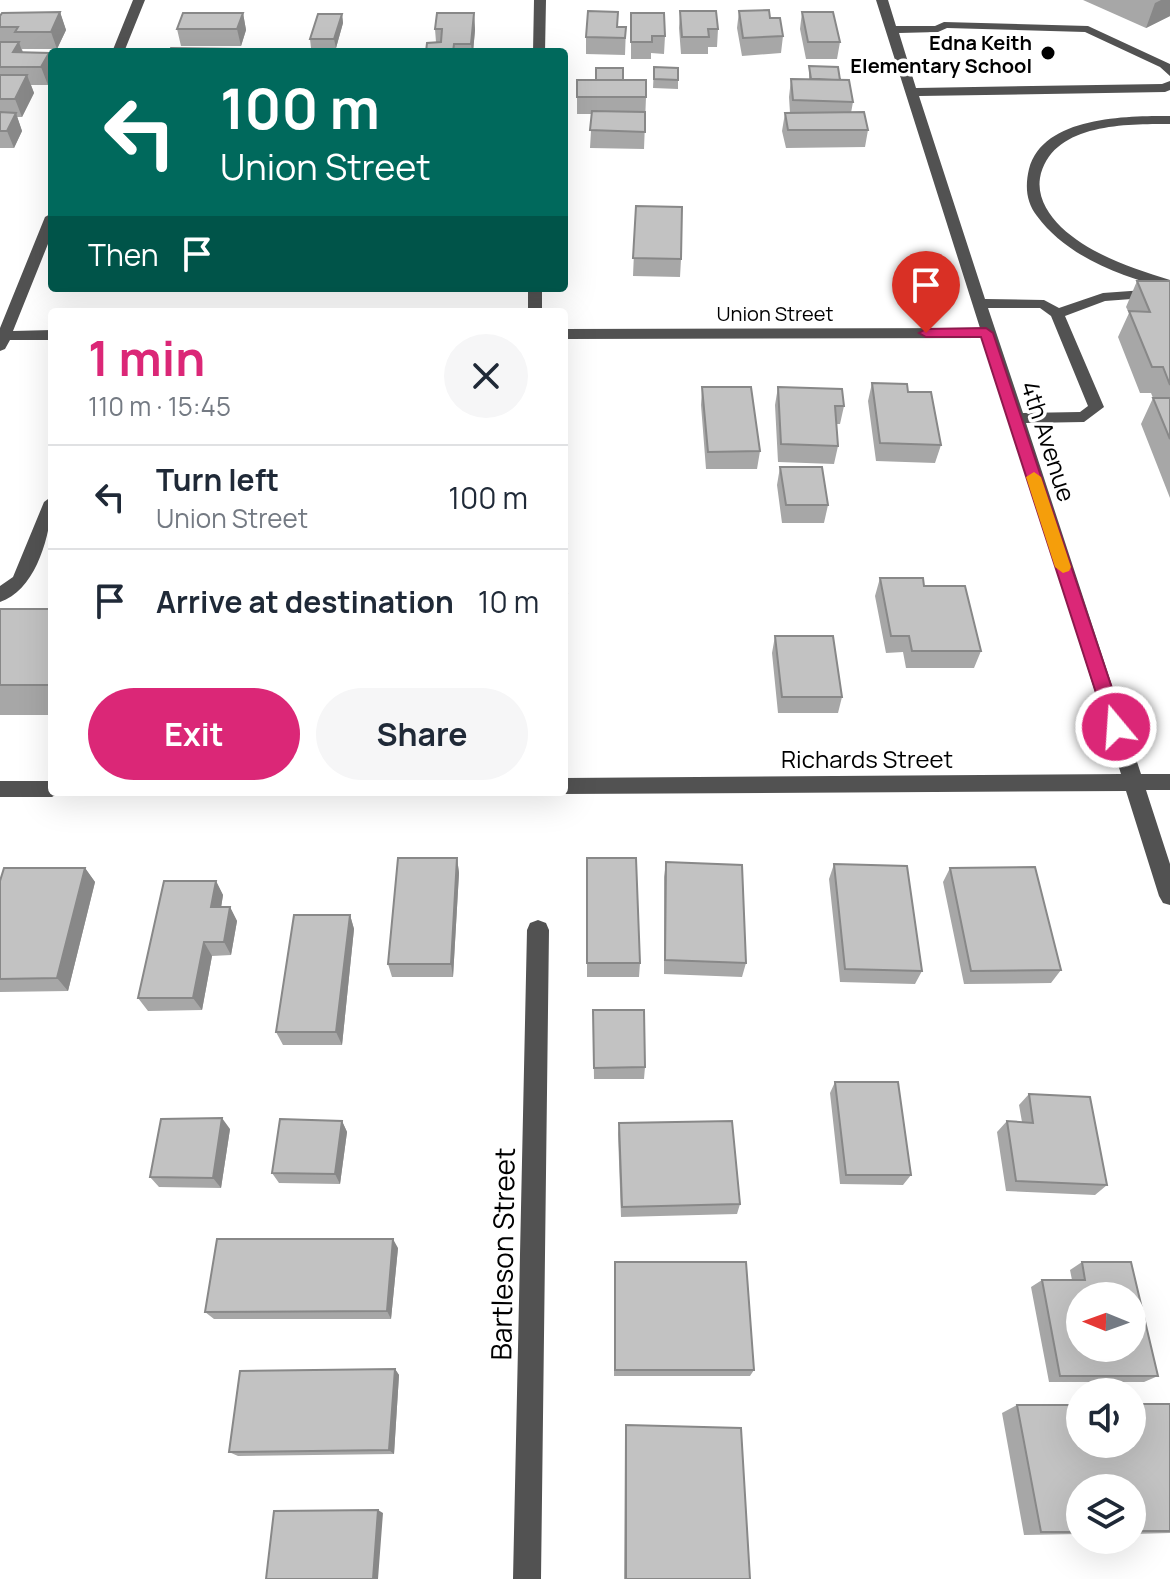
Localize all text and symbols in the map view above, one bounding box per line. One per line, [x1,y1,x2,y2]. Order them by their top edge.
place label: Edna Keith Elementary School [850,29,1032,79]
marker: Edna Keith Elementary School [1039,44,1057,62]
text: 100 m [220,69,380,146]
icon: left [88,80,192,184]
text: Union Street [220,142,431,191]
icon: arrive [175,232,219,276]
text: Then [88,234,159,275]
pin [892,251,960,333]
icon: arrive [904,263,948,307]
street label: Union Street [716,300,834,327]
text: 1 min [88,325,205,390]
button: close [444,334,528,418]
street label: 4th Avenue [1014,376,1084,506]
text: 110 m · 15:45 [88,388,231,424]
text: Turn left [156,459,279,500]
icon: left [88,475,132,519]
text: 100 m [448,477,528,518]
text: Union Street [156,500,308,536]
icon: arrive [88,579,132,623]
text: Arrive at destination [156,581,454,622]
text: 10 m [478,581,539,622]
position arrow [1074,685,1158,769]
button: Exit [88,688,300,780]
button: Share [316,688,528,780]
street label: Richards Street [781,742,953,775]
street label: Bartleson Street [481,1147,523,1361]
north arrow [1066,1282,1146,1362]
map controls [1066,1282,1146,1554]
button: sound [1066,1378,1146,1458]
button: layers [1066,1474,1146,1554]

